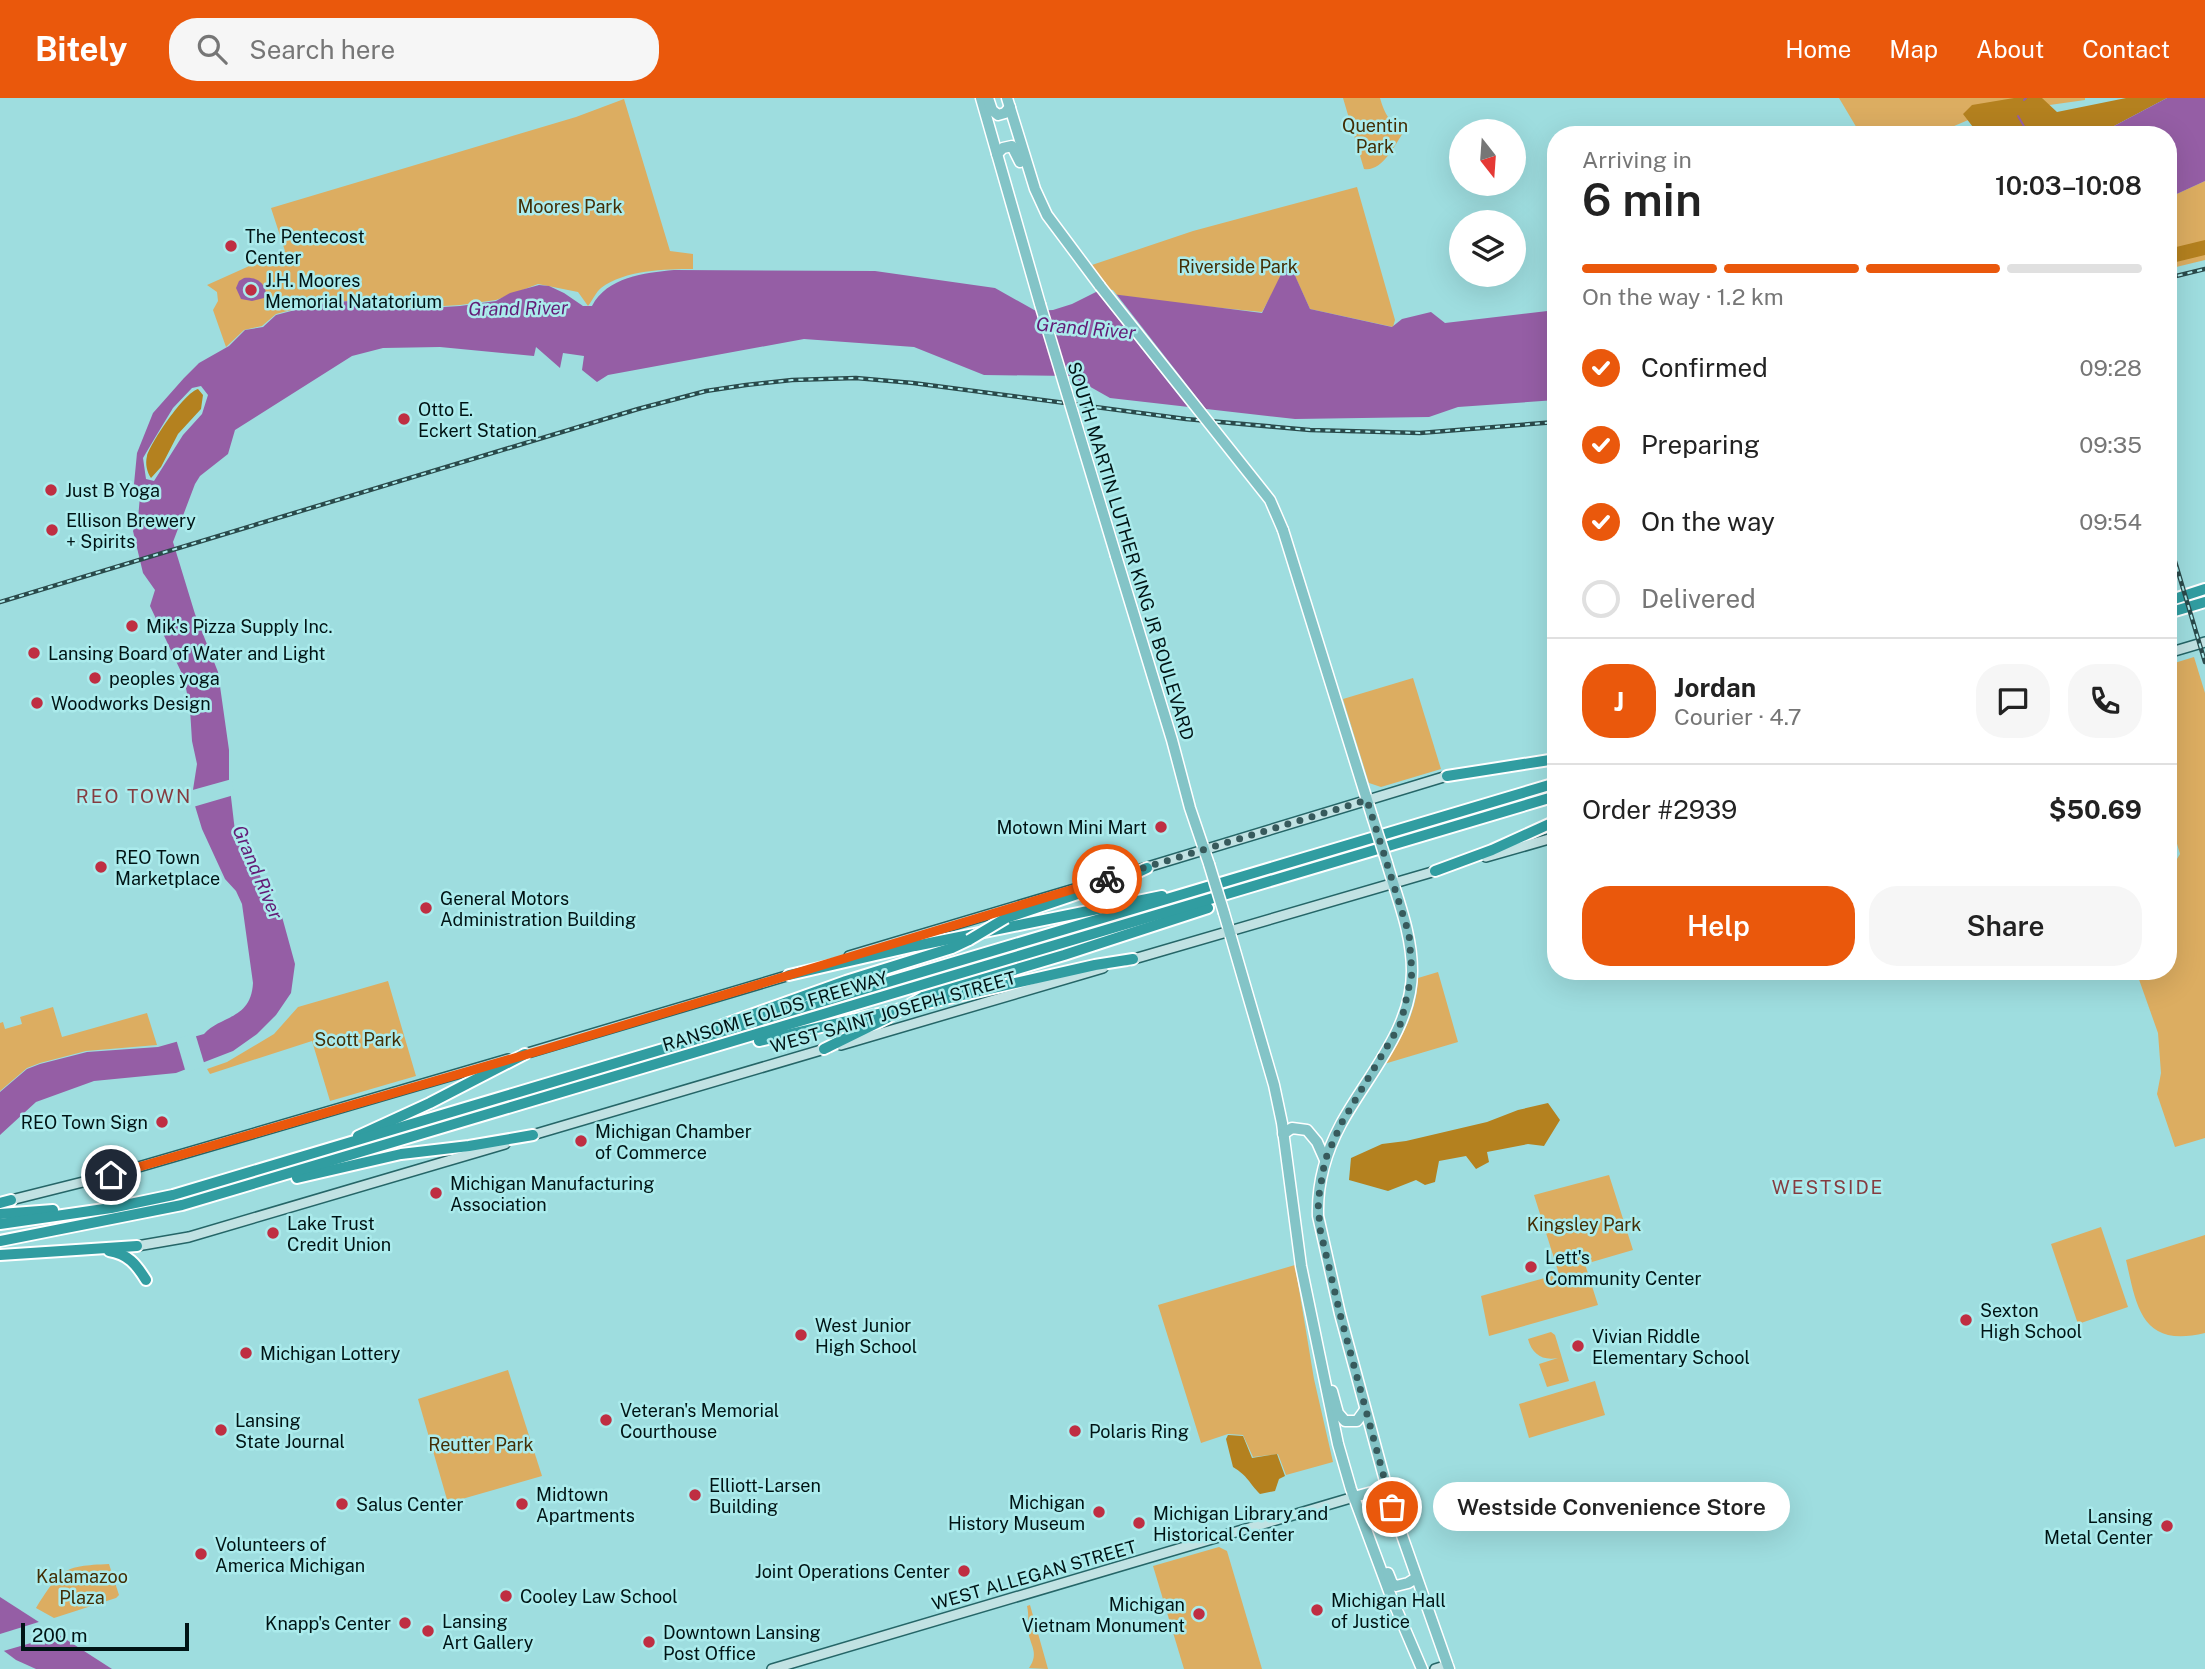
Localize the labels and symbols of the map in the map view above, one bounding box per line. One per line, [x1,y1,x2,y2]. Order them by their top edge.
park label: Quentin Park [1342,115,1408,157]
north arrow [1449,119,1526,196]
park label: Moores Park [517,196,623,217]
place label: The Pentecost Center [245,226,365,268]
marker: The Pentecost Center [223,238,239,254]
park label: Riverside Park [1178,256,1298,277]
place label: J.H. Moores Memorial Natatorium [265,270,442,312]
marker: J.H. Moores Memorial Natatorium [243,282,259,298]
water label: Grand River [468,296,569,320]
water label: Grand River [1035,313,1138,343]
street label: SOUTH MARTIN LUTHER KING JR BOULEVARD [1063,359,1199,743]
place label: Otto E. Eckert Station [418,399,537,441]
marker: Otto E. Eckert Station [396,411,412,427]
place label: Just B Yoga [65,480,160,501]
marker: Just B Yoga [43,482,59,498]
place label: Ellison Brewery + Spirits [66,510,196,552]
marker: Ellison Brewery + Spirits [44,522,60,538]
place label: Mik's Pizza Supply Inc. [146,616,333,637]
marker: Mik's Pizza Supply Inc. [124,618,140,634]
place label: Lansing Board of Water and Light [48,643,326,664]
marker: Lansing Board of Water and Light [26,645,42,661]
place label: peoples yoga [109,668,220,689]
marker: peoples yoga [87,670,103,686]
place label: Woodworks Design [51,693,211,714]
marker: Woodworks Design [29,695,45,711]
district label: REO TOWN [76,785,192,807]
place label: Motown Mini Mart [996,817,1147,838]
marker: Motown Mini Mart [1153,819,1169,835]
water label: Grand River [228,822,288,923]
courier [1072,844,1142,914]
place label: REO Town Marketplace [115,847,220,889]
marker: REO Town Marketplace [93,859,109,875]
place label: General Motors Administration Building [440,888,636,930]
marker: General Motors Administration Building [418,900,434,916]
street label: RANSOM E OLDS FREEWAY [660,967,890,1055]
street label: WEST SAINT JOSEPH STREET [768,967,1019,1057]
park label: Scott Park [314,1029,402,1050]
place label: REO Town Sign [21,1112,148,1133]
marker: REO Town Sign [154,1114,170,1130]
place label: Michigan Chamber of Commerce [595,1121,752,1163]
marker: Michigan Chamber of Commerce [573,1133,589,1149]
pin [81,1145,141,1205]
place label: Michigan Manufacturing Association [450,1173,654,1215]
district label: WESTSIDE [1772,1176,1884,1198]
marker: Michigan Manufacturing Association [428,1185,444,1201]
place label: Lake Trust Credit Union [287,1213,391,1255]
park label: Kingsley Park [1527,1214,1641,1235]
marker: Lake Trust Credit Union [265,1225,281,1241]
place label: Lett's Community Center [1545,1247,1702,1289]
marker: Lett's Community Center [1523,1259,1539,1275]
place label: Sexton High School [1980,1300,2082,1342]
marker: Sexton High School [1958,1312,1974,1328]
place label: West Junior High School [815,1315,917,1357]
place label: Vivian Riddle Elementary School [1592,1326,1750,1368]
marker: West Junior High School [793,1327,809,1343]
marker: Vivian Riddle Elementary School [1570,1338,1586,1354]
place label: Michigan Lottery [260,1343,401,1364]
marker: Michigan Lottery [238,1345,254,1361]
place label: Veteran's Memorial Courthouse [620,1400,779,1442]
place label: Lansing State Journal [235,1410,345,1452]
marker: Veteran's Memorial Courthouse [598,1412,614,1428]
place label: Polaris Ring [1089,1421,1189,1442]
marker: Lansing State Journal [213,1422,229,1438]
marker: Polaris Ring [1067,1423,1083,1439]
park label: Reutter Park [428,1434,534,1455]
place label: Elliott-Larsen Building [709,1475,821,1517]
pin [1362,1477,1422,1537]
callout: Westside Convenience Store [1434,1482,1791,1532]
place label: Midtown Apartments [536,1484,635,1526]
marker: Elliott-Larsen Building [687,1487,703,1503]
place label: Michigan History Museum [948,1492,1085,1534]
place label: Salus Center [356,1494,464,1515]
marker: Salus Center [334,1496,350,1512]
marker: Midtown Apartments [514,1496,530,1512]
place label: Michigan Library and Historical Center [1153,1503,1328,1545]
marker: Michigan History Museum [1091,1504,1107,1520]
place label: Lansing Metal Center [2044,1506,2153,1548]
marker: Michigan Library and Historical Center [1131,1515,1147,1531]
marker: Lansing Metal Center [2159,1518,2175,1534]
place label: Volunteers of America Michigan [215,1534,365,1576]
street label: WEST ALLEGAN STREET [929,1536,1139,1614]
marker: Volunteers of America Michigan [193,1546,209,1562]
place label: Joint Operations Center [755,1561,950,1582]
marker: Joint Operations Center [956,1563,972,1579]
park label: Kalamazoo Plaza [36,1566,128,1608]
place label: Cooley Law School [520,1586,678,1607]
marker: Cooley Law School [498,1588,514,1604]
place label: Michigan Hall of Justice [1331,1590,1446,1632]
place label: Michigan Vietnam Monument [1022,1594,1185,1636]
marker: Michigan Hall of Justice [1309,1602,1325,1618]
marker: Michigan Vietnam Monument [1191,1606,1207,1622]
place label: Lansing Art Gallery [442,1611,534,1653]
place label: Knapp's Center [265,1613,391,1634]
marker: Knapp's Center [397,1615,413,1631]
scale bar [21,1620,189,1652]
place label: Downtown Lansing Post Office [663,1622,821,1664]
marker: Lansing Art Gallery [420,1623,436,1639]
marker: Downtown Lansing Post Office [641,1634,657,1650]

